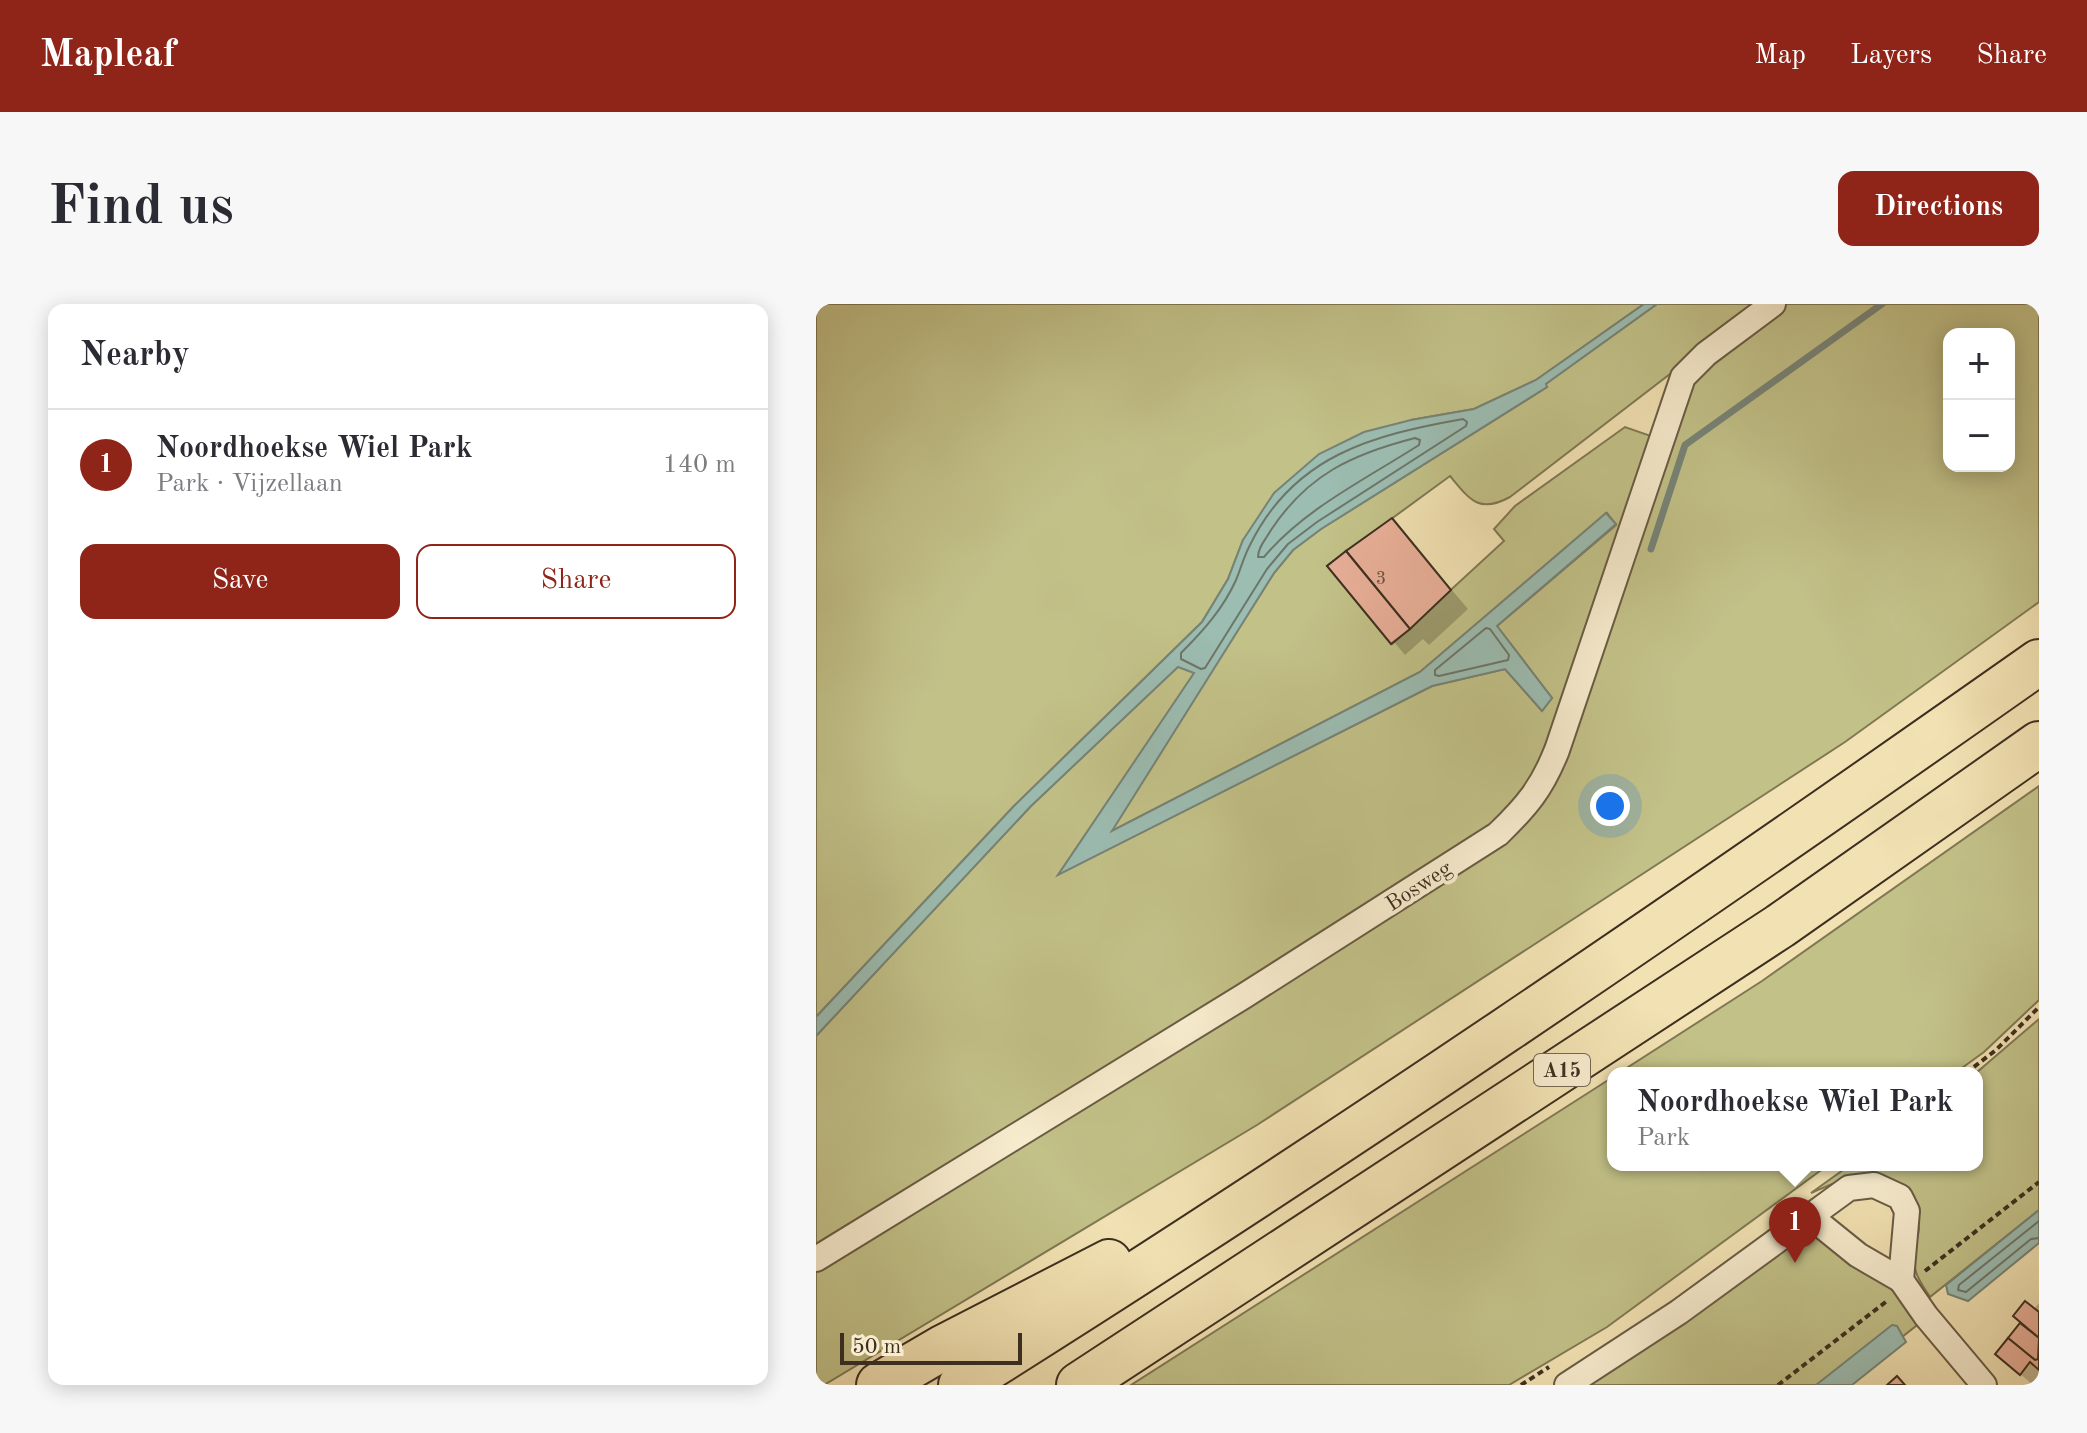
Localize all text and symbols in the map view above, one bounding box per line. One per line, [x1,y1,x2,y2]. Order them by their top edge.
text: Mapleaf [40,37,176,75]
text: Map [1754,42,1806,70]
text: Layers [1850,42,1932,70]
text: Share [1976,42,2047,70]
button: Directions [1838,171,2039,246]
text: Find us [48,180,234,236]
map controls [1943,328,2015,472]
button: + [1943,328,2015,400]
text: Nearby [80,339,190,373]
button: − [1943,400,2015,472]
text: Noordhoekse Wiel Park [156,434,473,464]
text: 1 [98,452,114,478]
text: 140 m [663,452,736,478]
text: Park · Vijzellaan [156,471,343,497]
button: Save [80,544,400,619]
button: Share [416,544,736,619]
house number: 3 [1376,570,1386,588]
your location [1590,786,1630,826]
street label: Bosweg [1382,857,1456,916]
road number: A15 [1534,1054,1590,1086]
popup [1607,1067,1983,1171]
text: Noordhoekse Wiel Park [1637,1088,1953,1118]
text: Park [1637,1125,1690,1151]
pin: 1 [1769,1197,1821,1263]
scale bar [840,1329,1022,1365]
text: 50 m [852,1336,901,1358]

